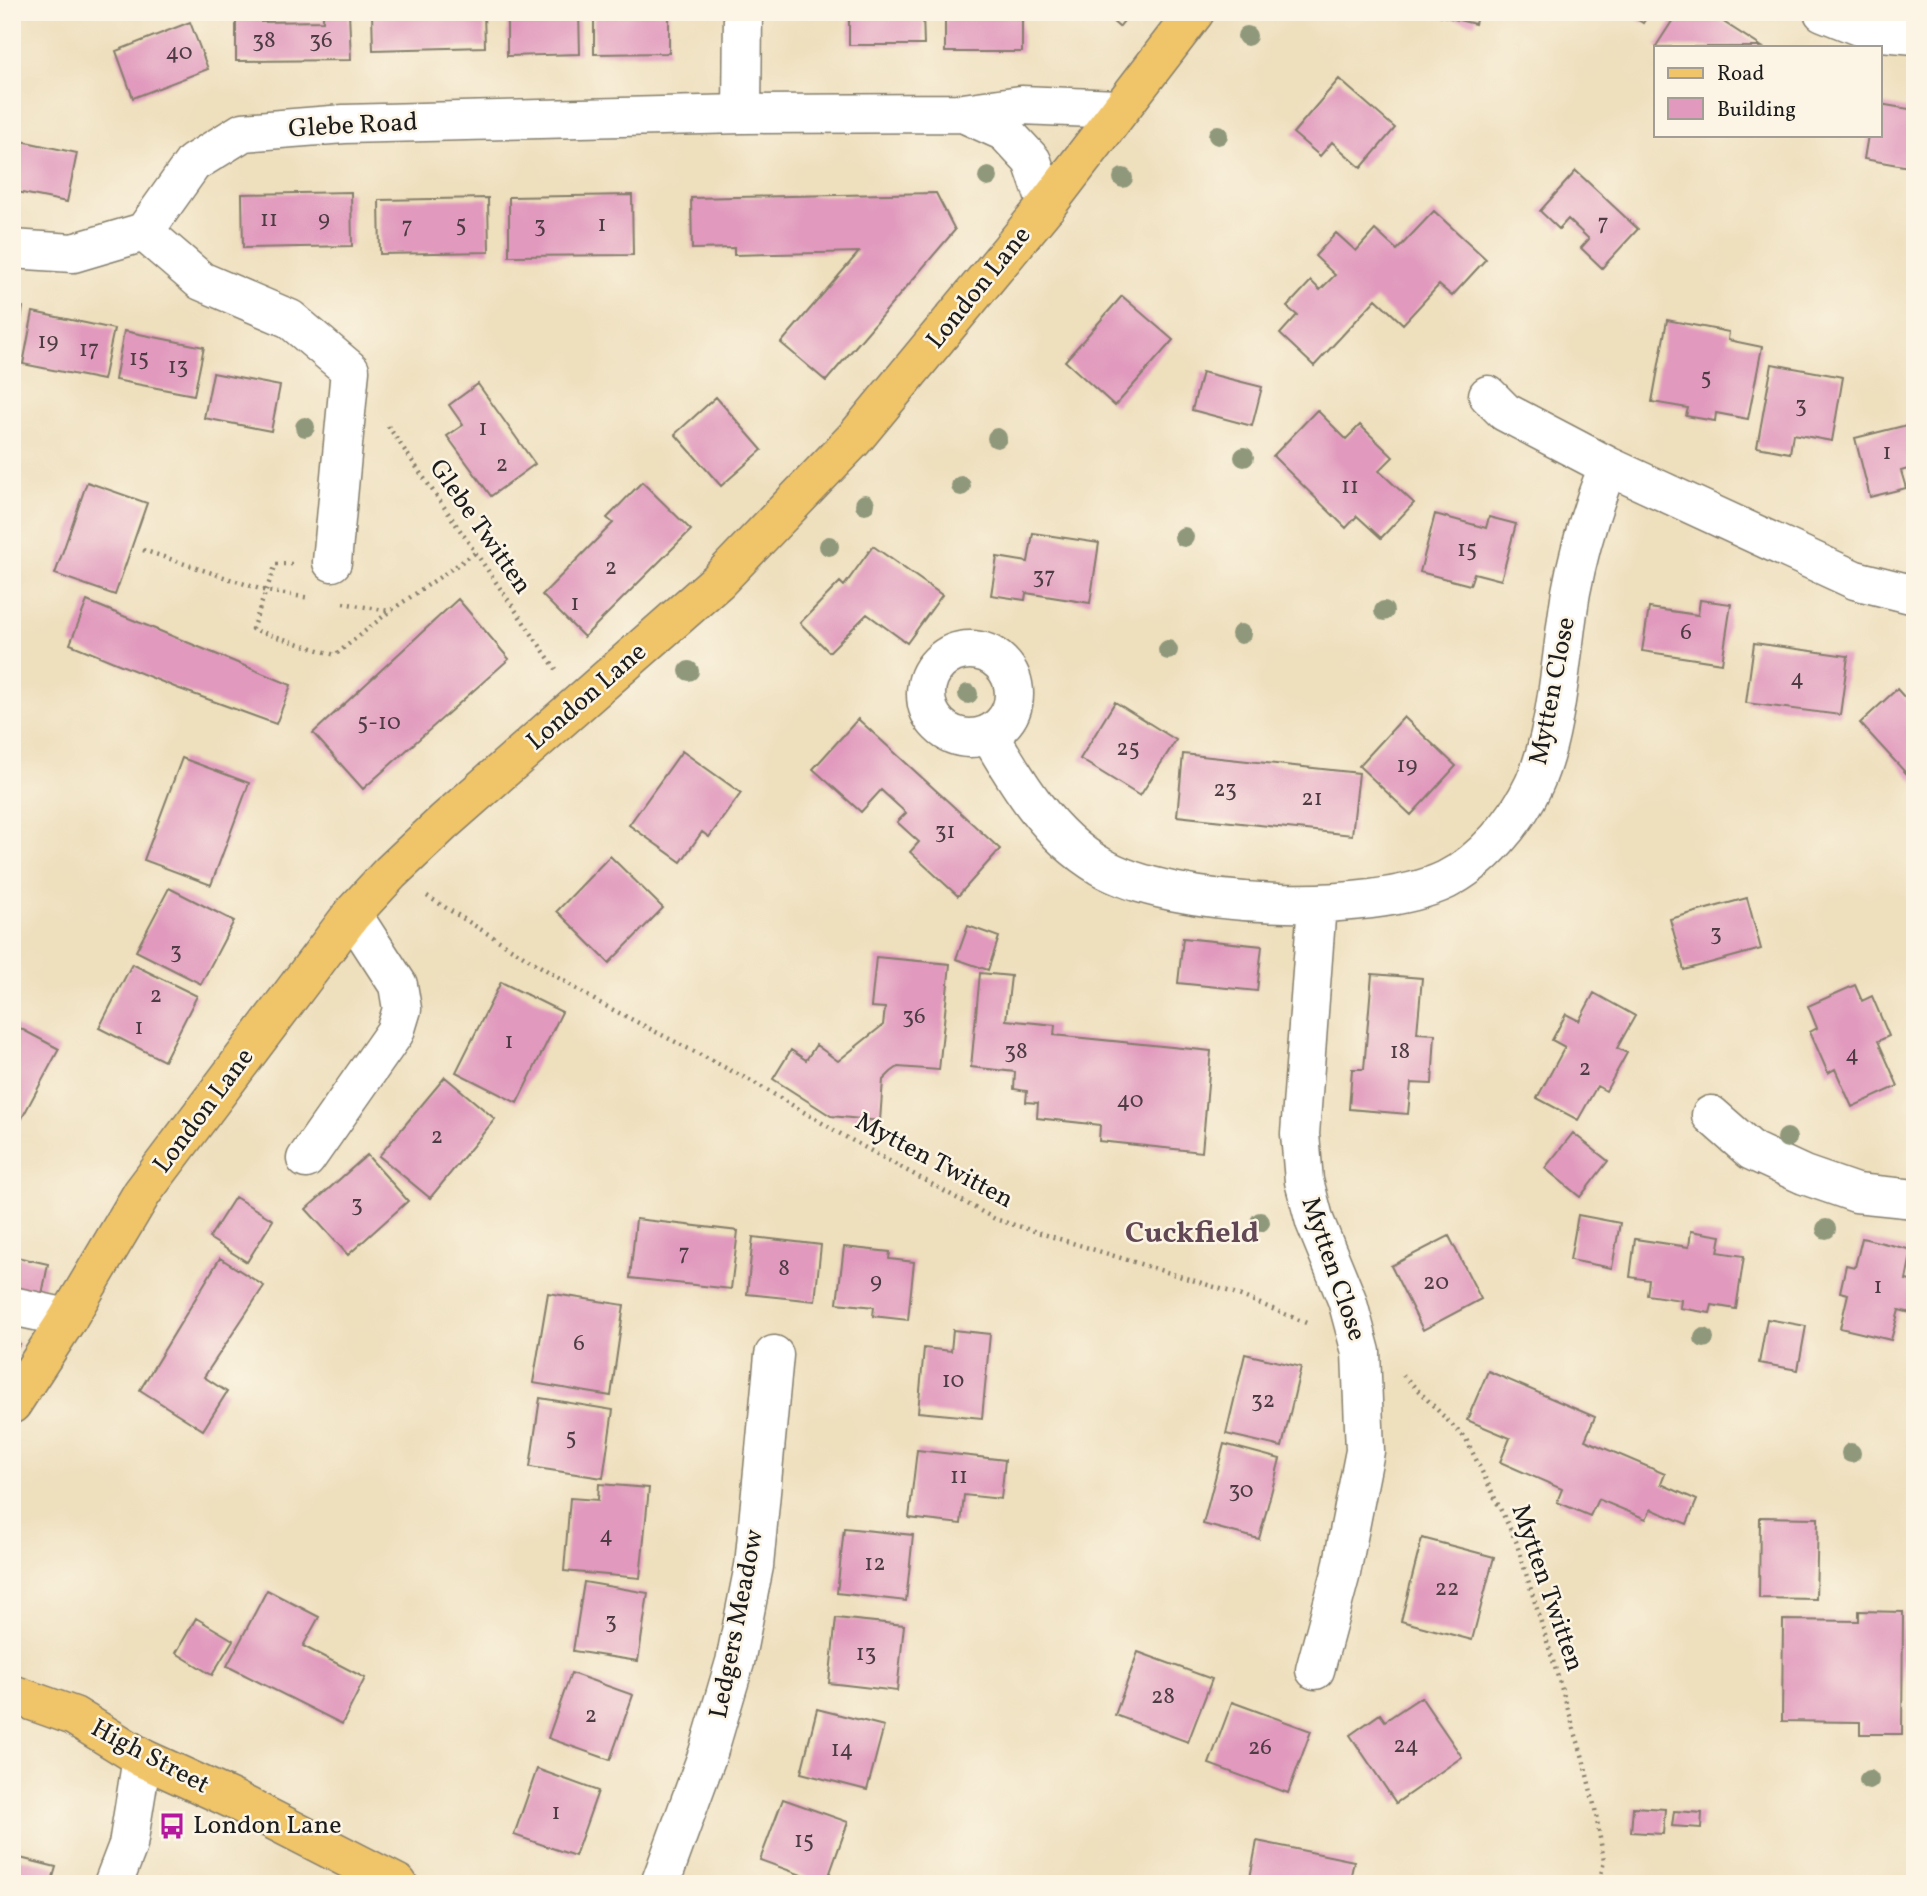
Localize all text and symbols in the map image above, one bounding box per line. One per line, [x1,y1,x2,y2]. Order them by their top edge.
house number: 38 [252,25,276,57]
house number: 36 [309,25,333,57]
house number: 40 [165,37,193,69]
legend [1654,46,1882,136]
text: Road [1717,60,1764,89]
text: Building [1717,96,1796,125]
street label: Glebe Road [287,105,419,147]
house number: 11 [260,204,278,236]
house number: 9 [318,204,330,236]
house number: 7 [1597,208,1609,240]
house number: 5 [455,209,467,241]
house number: 1 [598,209,606,241]
house number: 3 [534,210,546,242]
house number: 7 [401,211,413,243]
street label: London Lane [918,219,1040,357]
house number: 19 [38,326,58,358]
house number: 17 [79,334,99,366]
house number: 15 [129,343,149,375]
house number: 13 [168,351,188,383]
house number: 5 [1700,362,1712,394]
house number: 3 [1795,390,1807,422]
house number: 1 [479,413,487,445]
house number: 1 [1883,437,1891,469]
house number: 2 [496,449,508,481]
street label: Glebe Twitten [420,452,540,602]
house number: 11 [1341,471,1359,503]
house number: 15 [1457,534,1477,566]
house number: 2 [605,552,617,584]
house number: 37 [1033,561,1055,593]
house number: 1 [571,588,579,620]
street label: Mytten Close [1521,614,1585,768]
house number: 6 [1680,617,1692,649]
street label: London Lane [519,635,655,759]
house number: 4 [1790,663,1804,695]
house number: 5-10 [357,707,401,739]
house number: 25 [1116,733,1140,765]
house number: 19 [1397,750,1417,782]
house number: 23 [1213,774,1237,806]
house number: 21 [1301,783,1323,815]
house number: 31 [935,816,955,848]
house number: 3 [1710,918,1722,950]
house number: 3 [170,936,182,968]
house number: 2 [150,980,162,1012]
house number: 36 [902,1001,926,1033]
house number: 1 [135,1012,143,1044]
house number: 1 [505,1026,513,1058]
house number: 38 [1004,1036,1028,1068]
house number: 18 [1390,1036,1410,1068]
house number: 4 [1845,1039,1859,1071]
street label: London Lane [145,1041,263,1181]
house number: 2 [1579,1053,1591,1085]
house number: 40 [1116,1085,1144,1117]
street label: Mytten Twitten [849,1104,1019,1218]
house number: 2 [431,1121,443,1153]
house number: 3 [351,1189,363,1221]
street label: Mytten Close [1292,1192,1374,1346]
district label: Cuckfield [1125,1213,1259,1255]
house number: 7 [678,1238,690,1270]
house number: 8 [778,1253,790,1285]
house number: 9 [870,1266,882,1298]
house number: 20 [1423,1267,1449,1299]
house number: 1 [1874,1271,1882,1303]
house number: 6 [573,1328,585,1360]
house number: 10 [942,1365,964,1397]
house number: 32 [1251,1385,1275,1417]
house number: 5 [565,1422,577,1454]
house number: 11 [950,1461,968,1493]
house number: 30 [1228,1475,1254,1507]
street label: Mytten Twitten [1502,1500,1592,1676]
house number: 4 [599,1520,613,1552]
street label: Ledgers Meadow [701,1526,773,1722]
house number: 12 [864,1548,886,1580]
house number: 22 [1435,1573,1459,1605]
house number: 3 [605,1606,617,1638]
house number: 13 [856,1638,876,1670]
house number: 28 [1151,1681,1175,1713]
house number: 2 [585,1700,597,1732]
street label: High Street [84,1711,216,1803]
house number: 24 [1393,1730,1419,1762]
house number: 26 [1248,1732,1272,1764]
house number: 14 [831,1734,853,1766]
house number: 1 [552,1797,560,1829]
place label: London Lane [193,1808,342,1844]
bus stop icon: London Lane [157,1811,187,1841]
house number: 15 [794,1825,814,1857]

